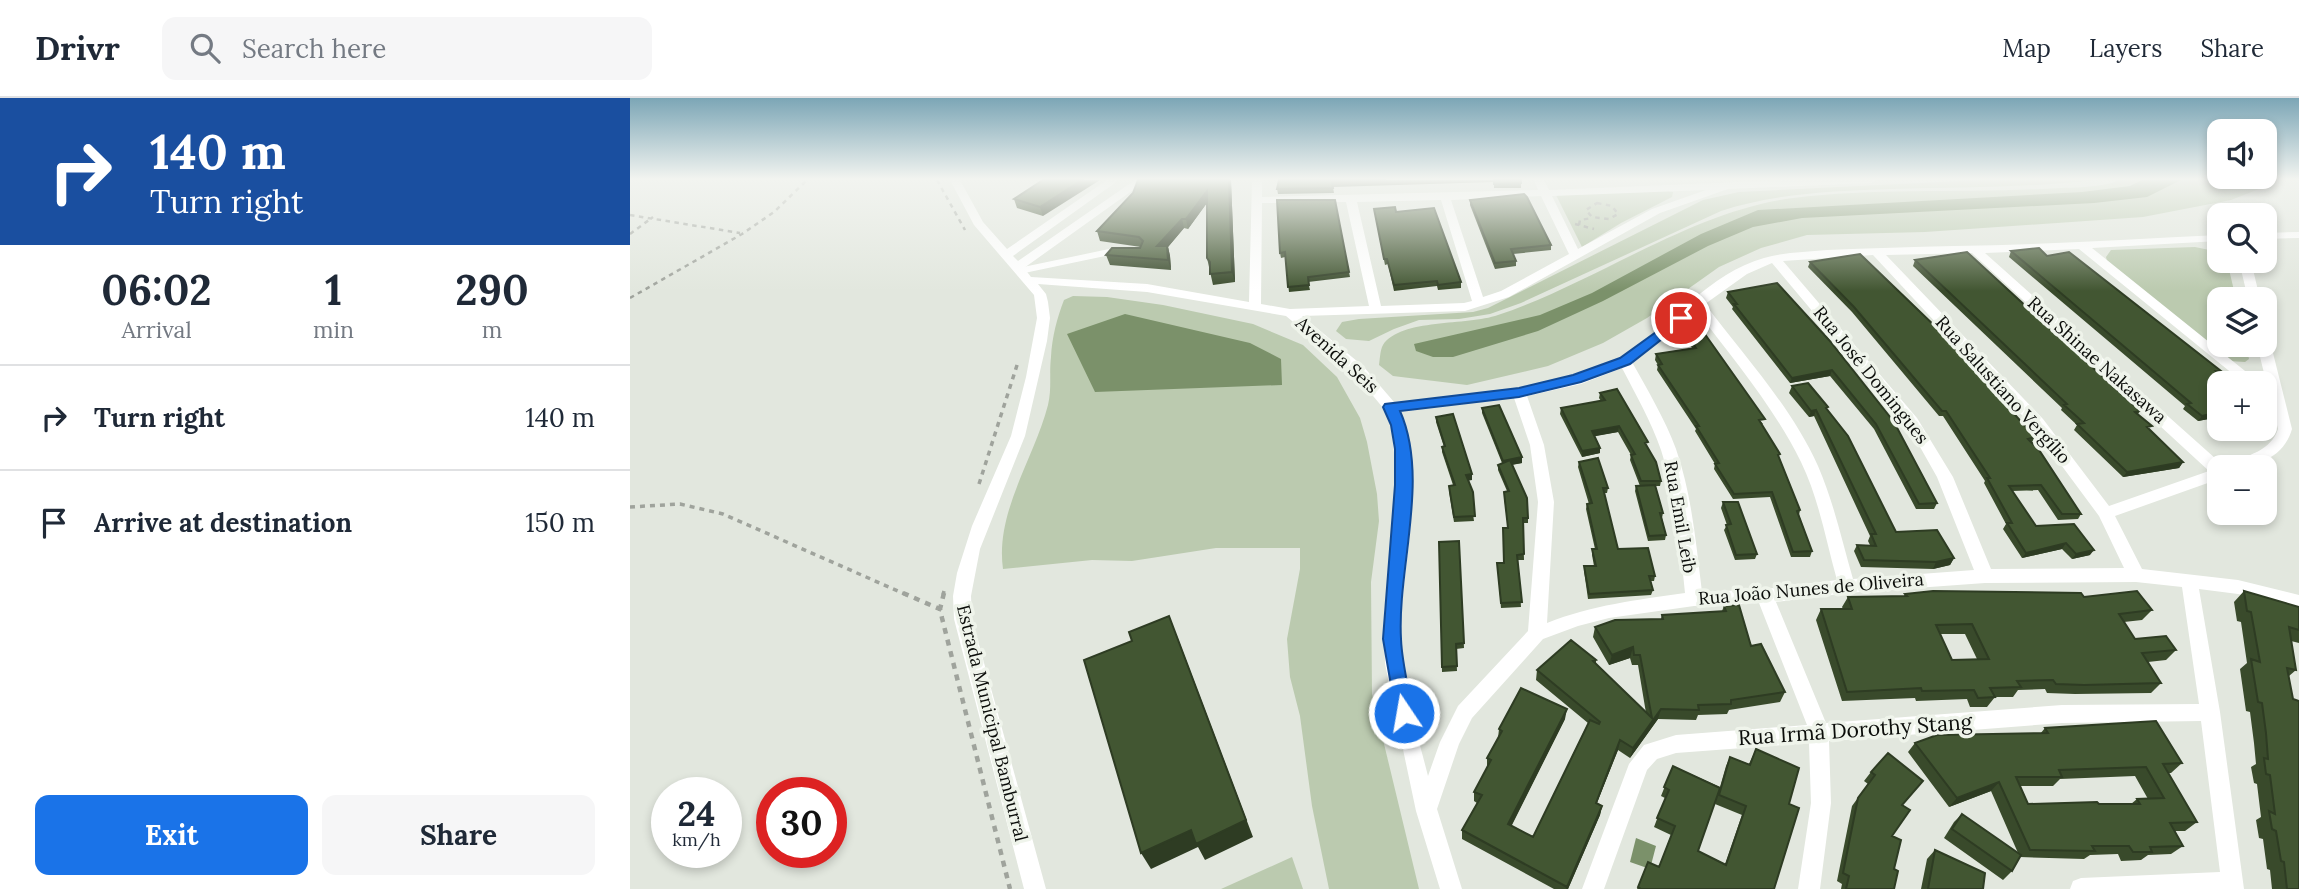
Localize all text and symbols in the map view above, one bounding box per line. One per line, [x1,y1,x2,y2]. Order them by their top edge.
search box [162,17,652,80]
text: Drivr [35,27,120,69]
icon: search [186,29,224,67]
text: Search here [242,32,386,65]
text: Map [2002,33,2051,64]
text: Layers [2089,33,2162,64]
text: Share [2200,33,2264,64]
map controls [2207,119,2277,525]
button: sound [2207,119,2277,189]
text: 140 m [150,120,286,182]
icon: right [35,126,126,217]
text: Turn right [150,181,303,222]
button: search [2207,203,2277,273]
text: 06:02 [101,263,212,317]
text: 1 [325,263,342,317]
text: 290 [455,263,529,317]
button: layers [2207,287,2277,357]
pin [1651,288,1711,348]
street label: Rua Shinae Nakasawa [2023,291,2172,428]
icon: arrive [1662,299,1700,337]
street label: Rua José Domingues [1809,301,1934,448]
street label: Avenida Seis [1290,311,1384,398]
street label: Rua Salustiano Vergílio [1931,311,2076,469]
text: Arrival [121,315,192,344]
text: min [313,315,354,344]
text: m [482,315,502,344]
button: + [2207,371,2277,441]
icon: right [35,399,73,437]
text: Turn right [94,401,225,434]
text: 140 m [525,401,595,434]
button: − [2207,455,2277,525]
street label: Rua Emil Leib [1659,459,1702,575]
icon: arrive [35,504,73,542]
text: Arrive at destination [94,506,352,539]
text: 150 m [525,506,595,539]
street label: Rua João Nunes de Oliveira [1697,567,1925,610]
street label: Estrada Municipal Bamburral [952,602,1033,844]
position arrow [1367,676,1441,750]
street label: Rua Irmã Dorothy Stang [1737,708,1973,751]
speed limit sign: 30 [756,777,847,868]
text: 24 [678,791,715,836]
button: Exit [35,795,308,875]
button: Share [322,795,595,875]
text: km/h [672,828,721,851]

